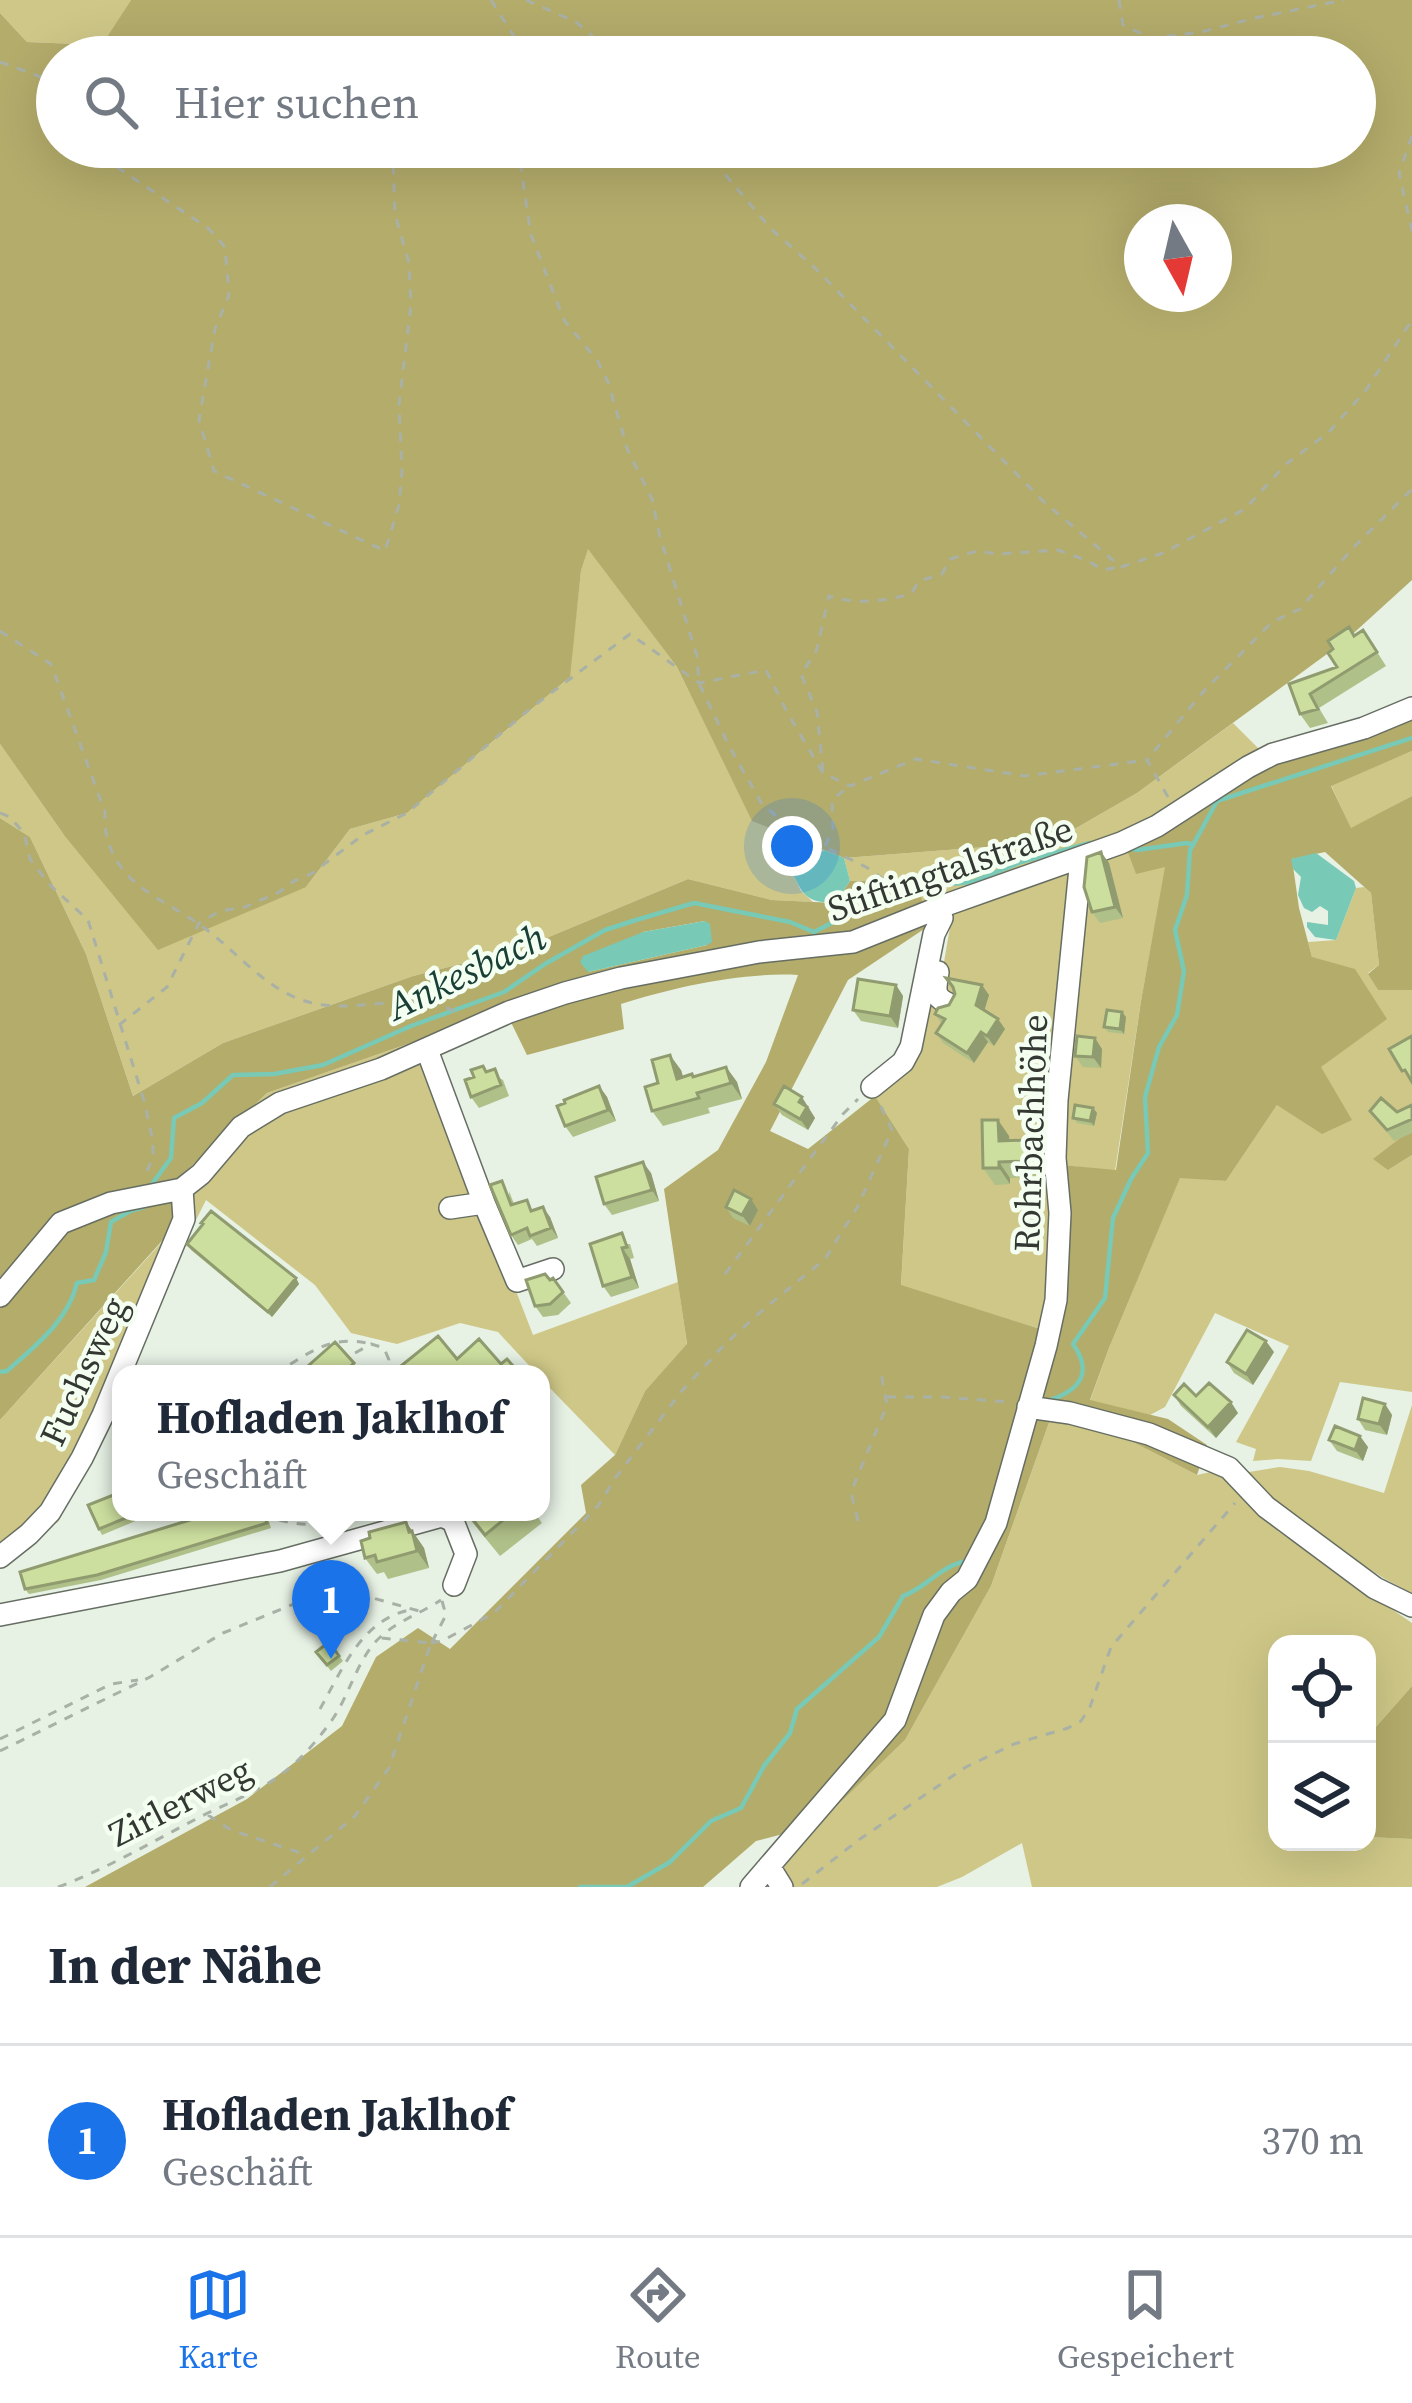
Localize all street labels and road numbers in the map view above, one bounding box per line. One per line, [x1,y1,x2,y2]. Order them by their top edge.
street label: Stiftingtalstraße [821,804,1079,933]
street label: Rohrbachhöhe [1002,1013,1059,1253]
street label: Fuchsweg [28,1289,139,1454]
street label: Zirlerweg [101,1745,260,1858]

